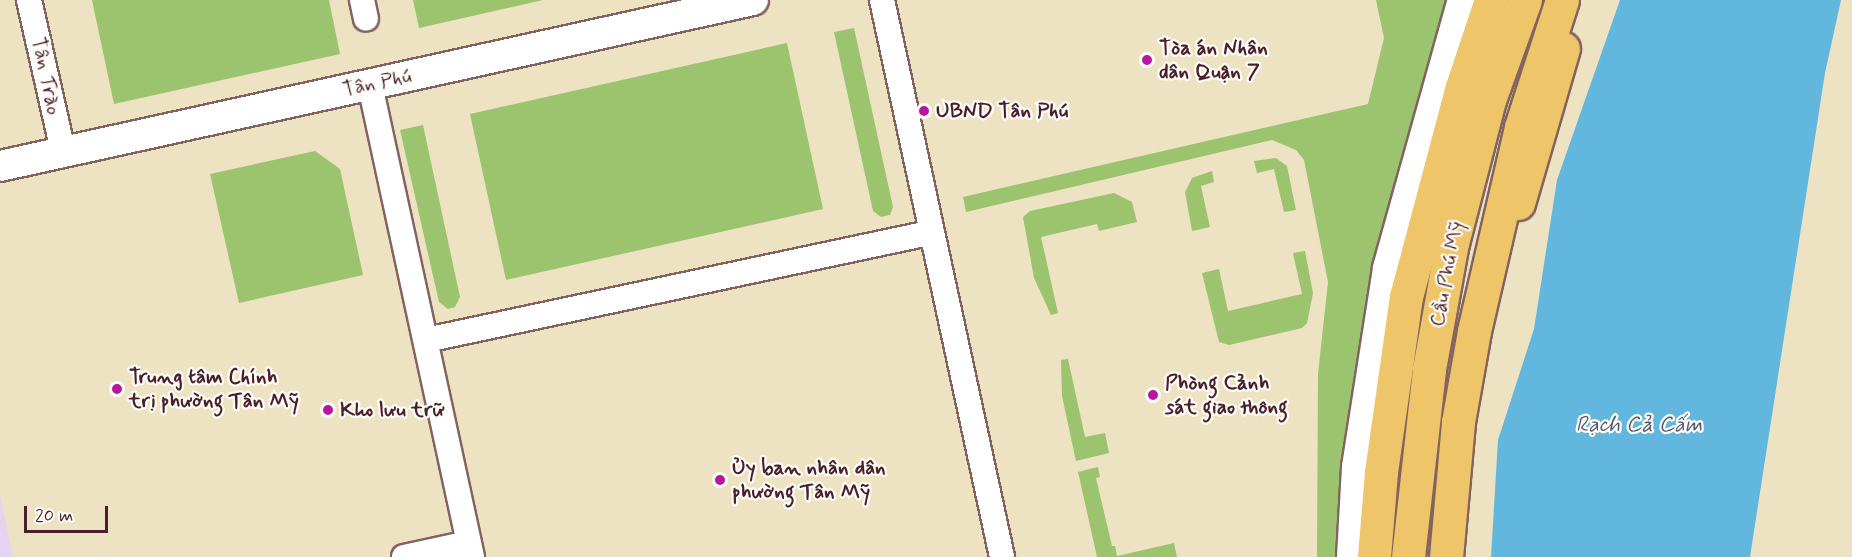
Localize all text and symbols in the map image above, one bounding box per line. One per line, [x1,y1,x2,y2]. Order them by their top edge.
place label: Tòa án Nhân dân Quận 7 [1159,35,1268,85]
street label: Tân Trào [26,37,66,115]
marker: Tòa án Nhân dân Quận 7 [1140,53,1154,67]
street label: Tân Phú [339,63,415,103]
place label: UBND Tân Phú [936,98,1070,124]
marker: UBND Tân Phú [917,104,931,118]
street label: Cầu Phú Mỹ [1424,219,1470,329]
place label: Trung tâm Chính trị phường Tân Mỹ [129,364,296,414]
place label: Phòng Cảnh sát giao thông [1165,370,1287,420]
marker: Trung tâm Chính trị phường Tân Mỹ [110,382,124,396]
marker: Phòng Cảnh sát giao thông [1146,388,1160,402]
place label: Kho lưu trữ [340,397,444,423]
marker: Kho lưu trữ [321,403,335,417]
water label: Rạch Cả Cấm [1576,413,1702,439]
place label: Ủy ban nhân dân phường Tân Mỹ [732,455,878,505]
marker: Ủy ban nhân dân phường Tân Mỹ [713,473,727,487]
scale bar [27,494,111,532]
text: 20 m [35,504,73,528]

